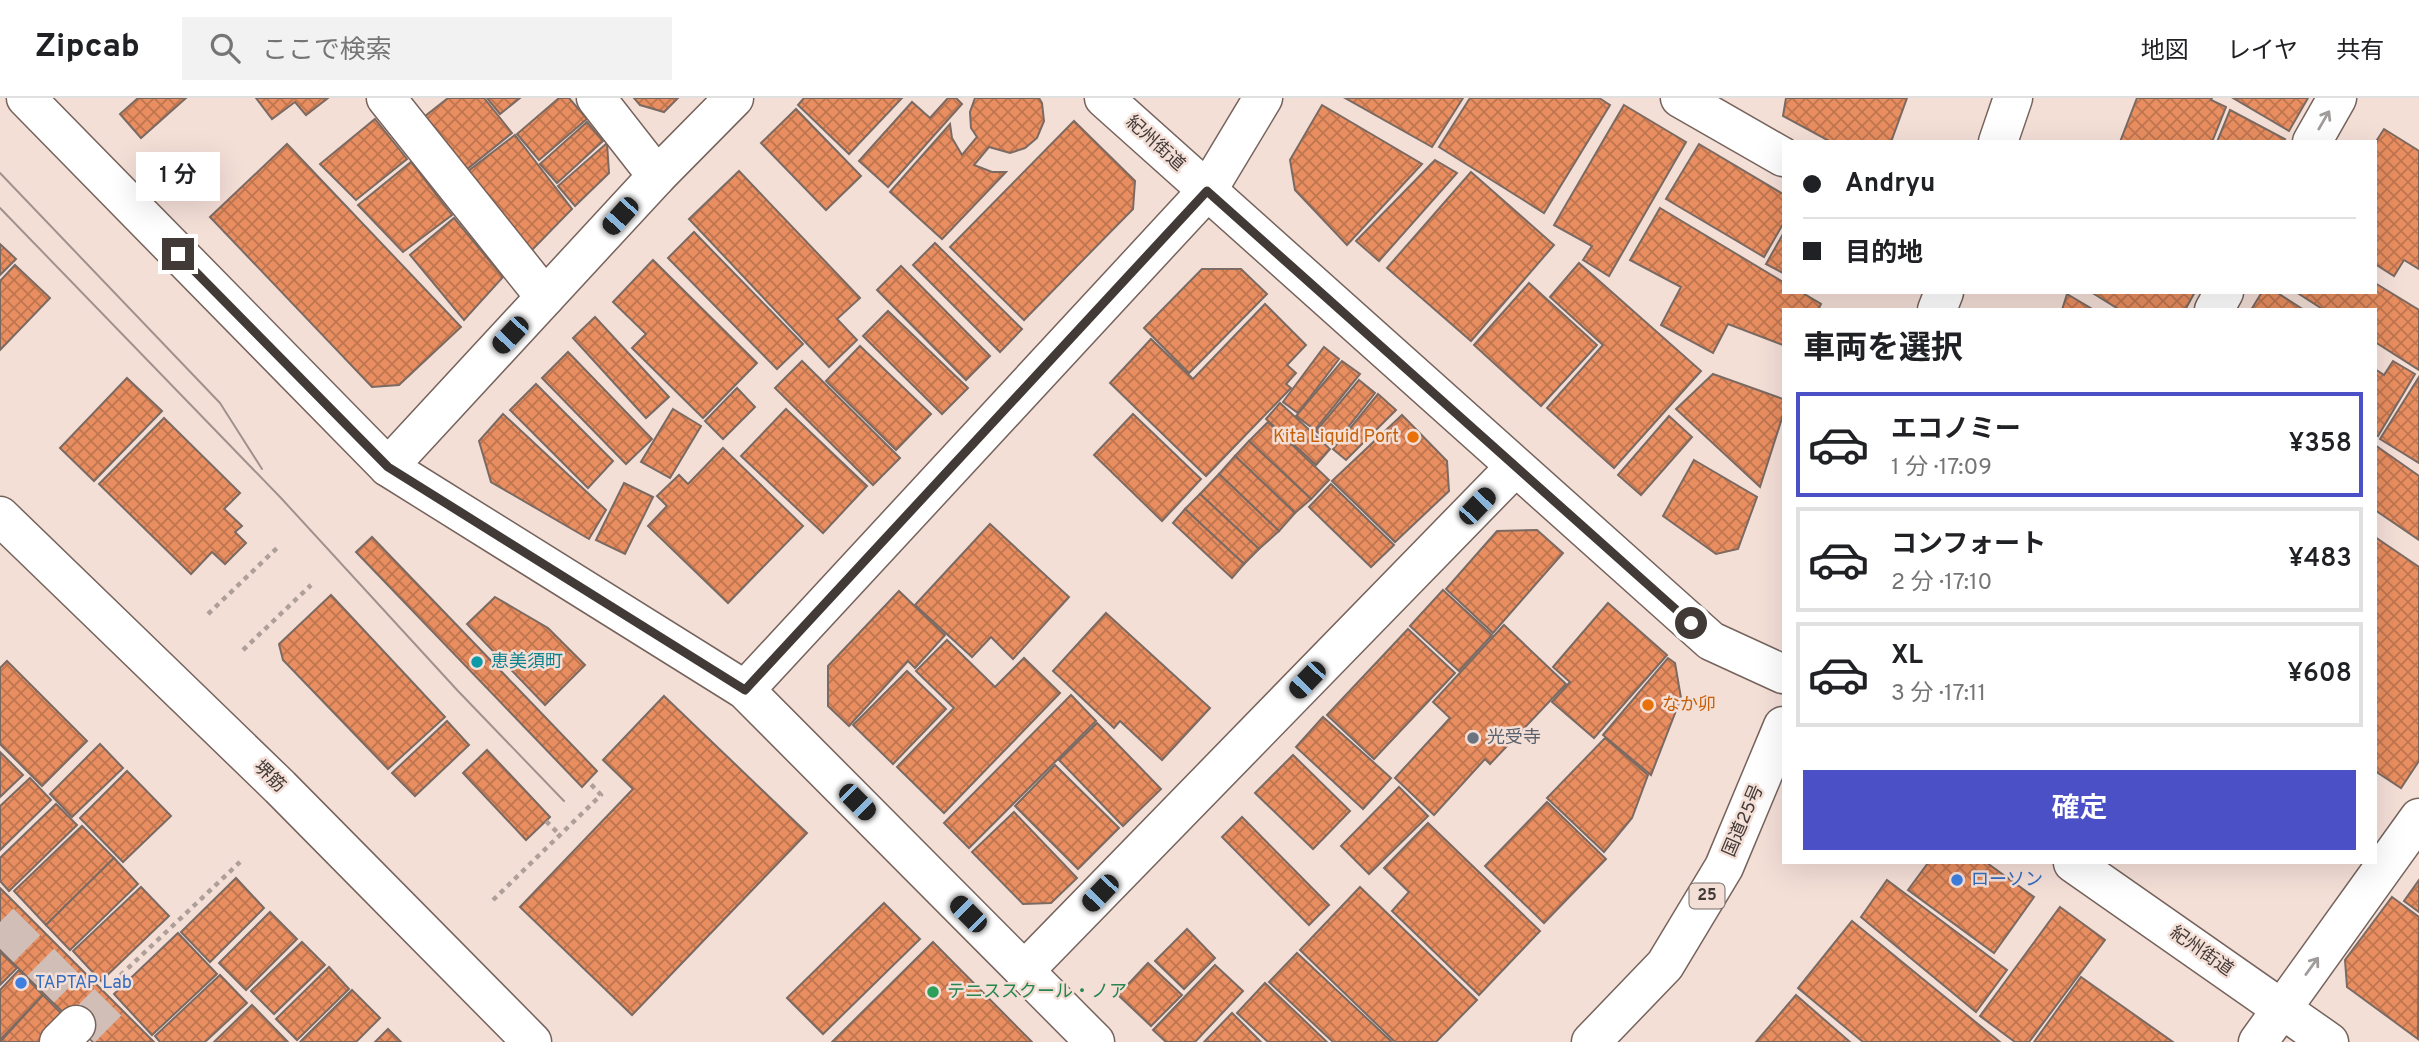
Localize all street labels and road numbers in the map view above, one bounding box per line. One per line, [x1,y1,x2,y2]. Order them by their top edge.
street label: 紀州街道 [1121,111,1189,177]
street label: 堺筋 [248,756,290,798]
street label: 国道25号 [1719,781,1769,861]
road number: 25 [1690,884,1724,908]
street label: 紀州街道 [2165,922,2237,982]

